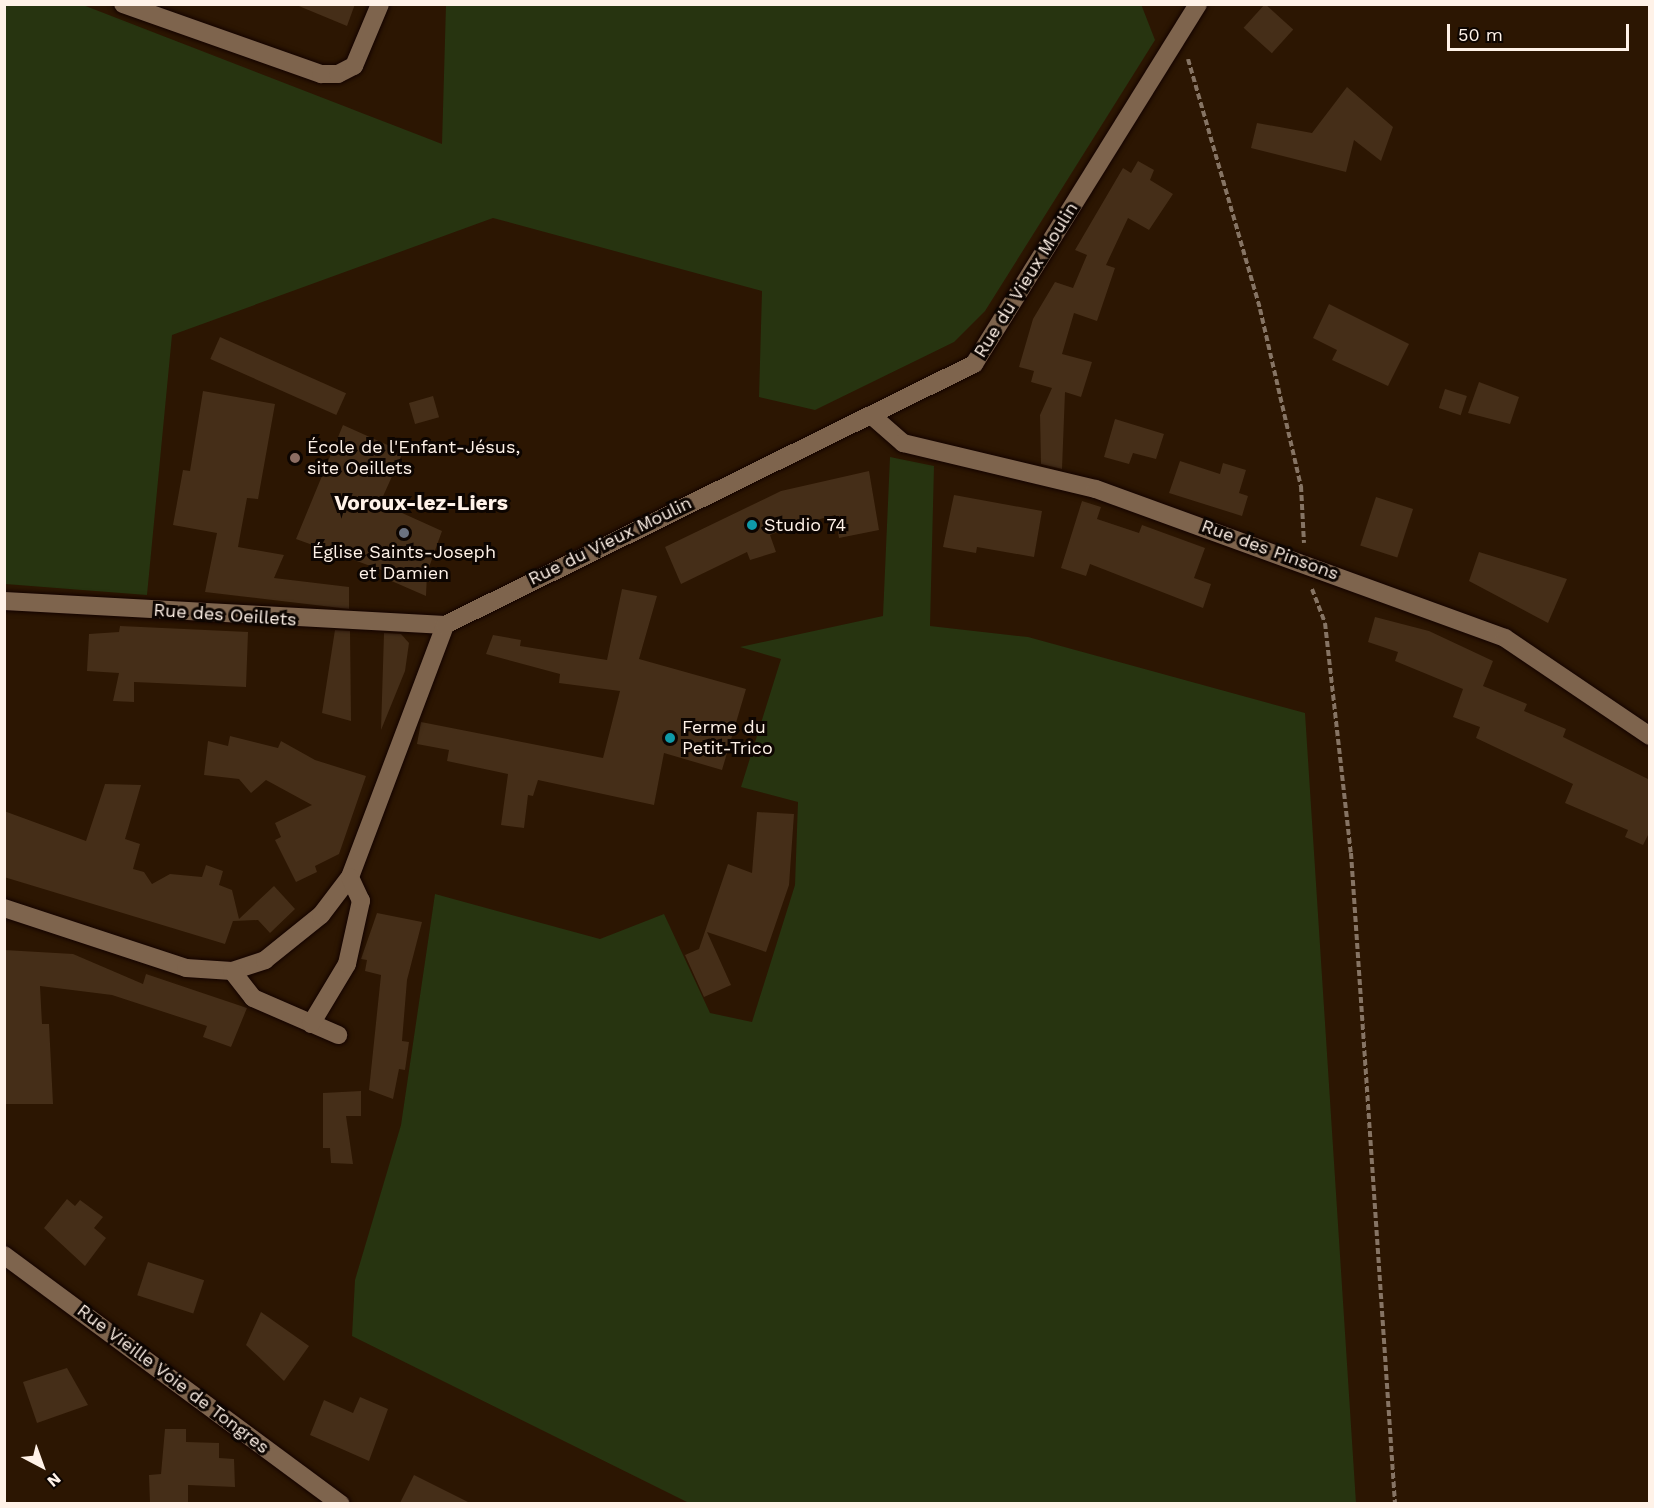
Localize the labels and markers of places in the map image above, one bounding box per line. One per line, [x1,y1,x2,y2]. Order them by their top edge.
place label: École de l'Enfant-Jésus, site Oeillets [307,437,520,480]
marker: École de l'Enfant-Jésus, site Oeillets [288,451,302,465]
place label: Studio 74 [764,514,847,536]
marker: Studio 74 [745,518,759,532]
marker: Église Saints-Joseph et Damien [397,526,411,540]
place label: Église Saints-Joseph et Damien [312,542,496,584]
place label: Ferme du Petit-Trico [682,717,773,760]
marker: Ferme du Petit-Trico [663,731,677,745]

